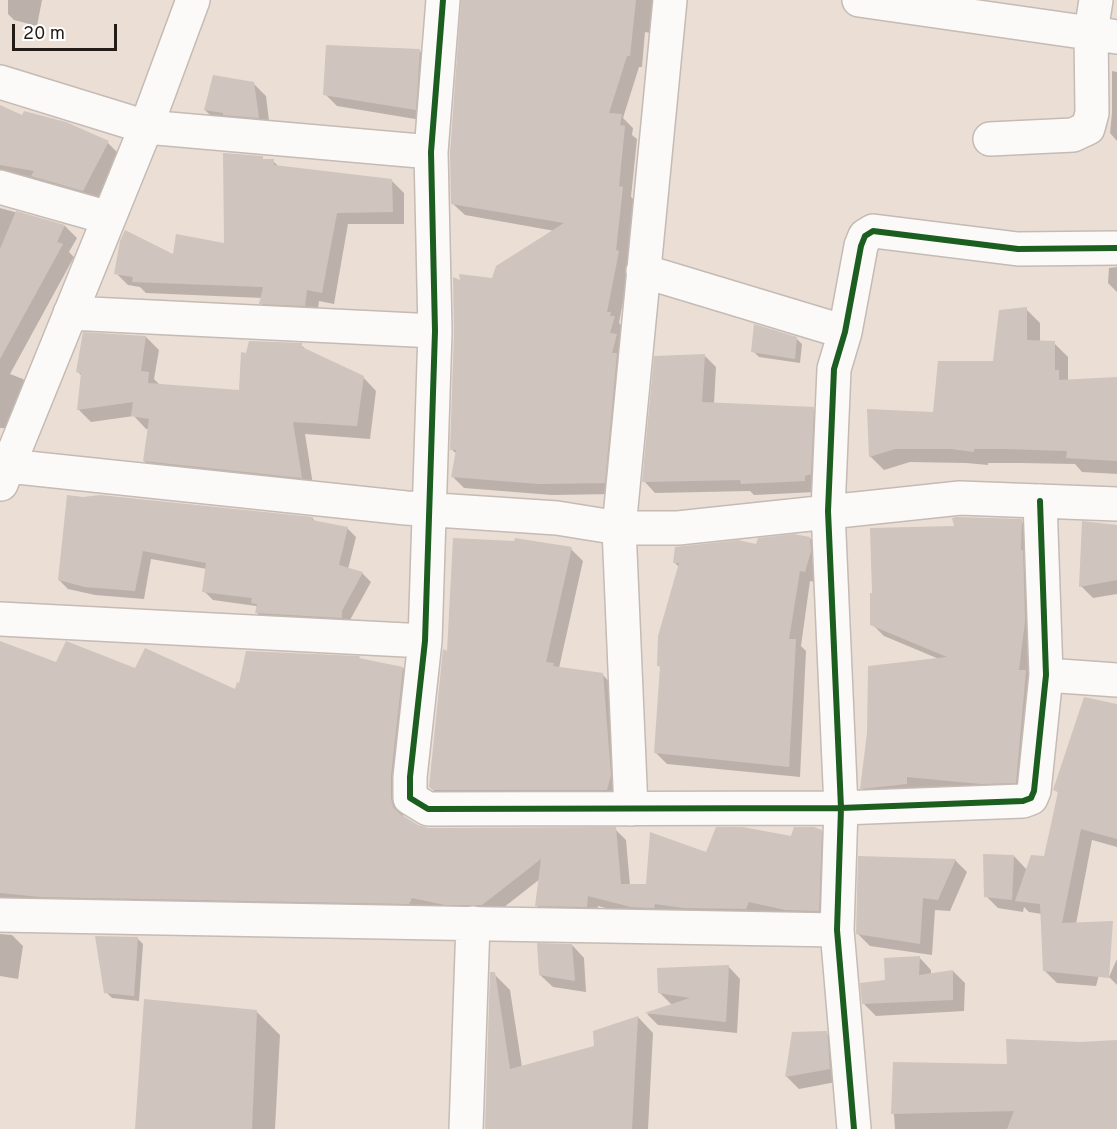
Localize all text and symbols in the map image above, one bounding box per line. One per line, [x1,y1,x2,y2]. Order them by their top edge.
scale bar [15,12,120,50]
text: 20 m [23,23,65,46]

